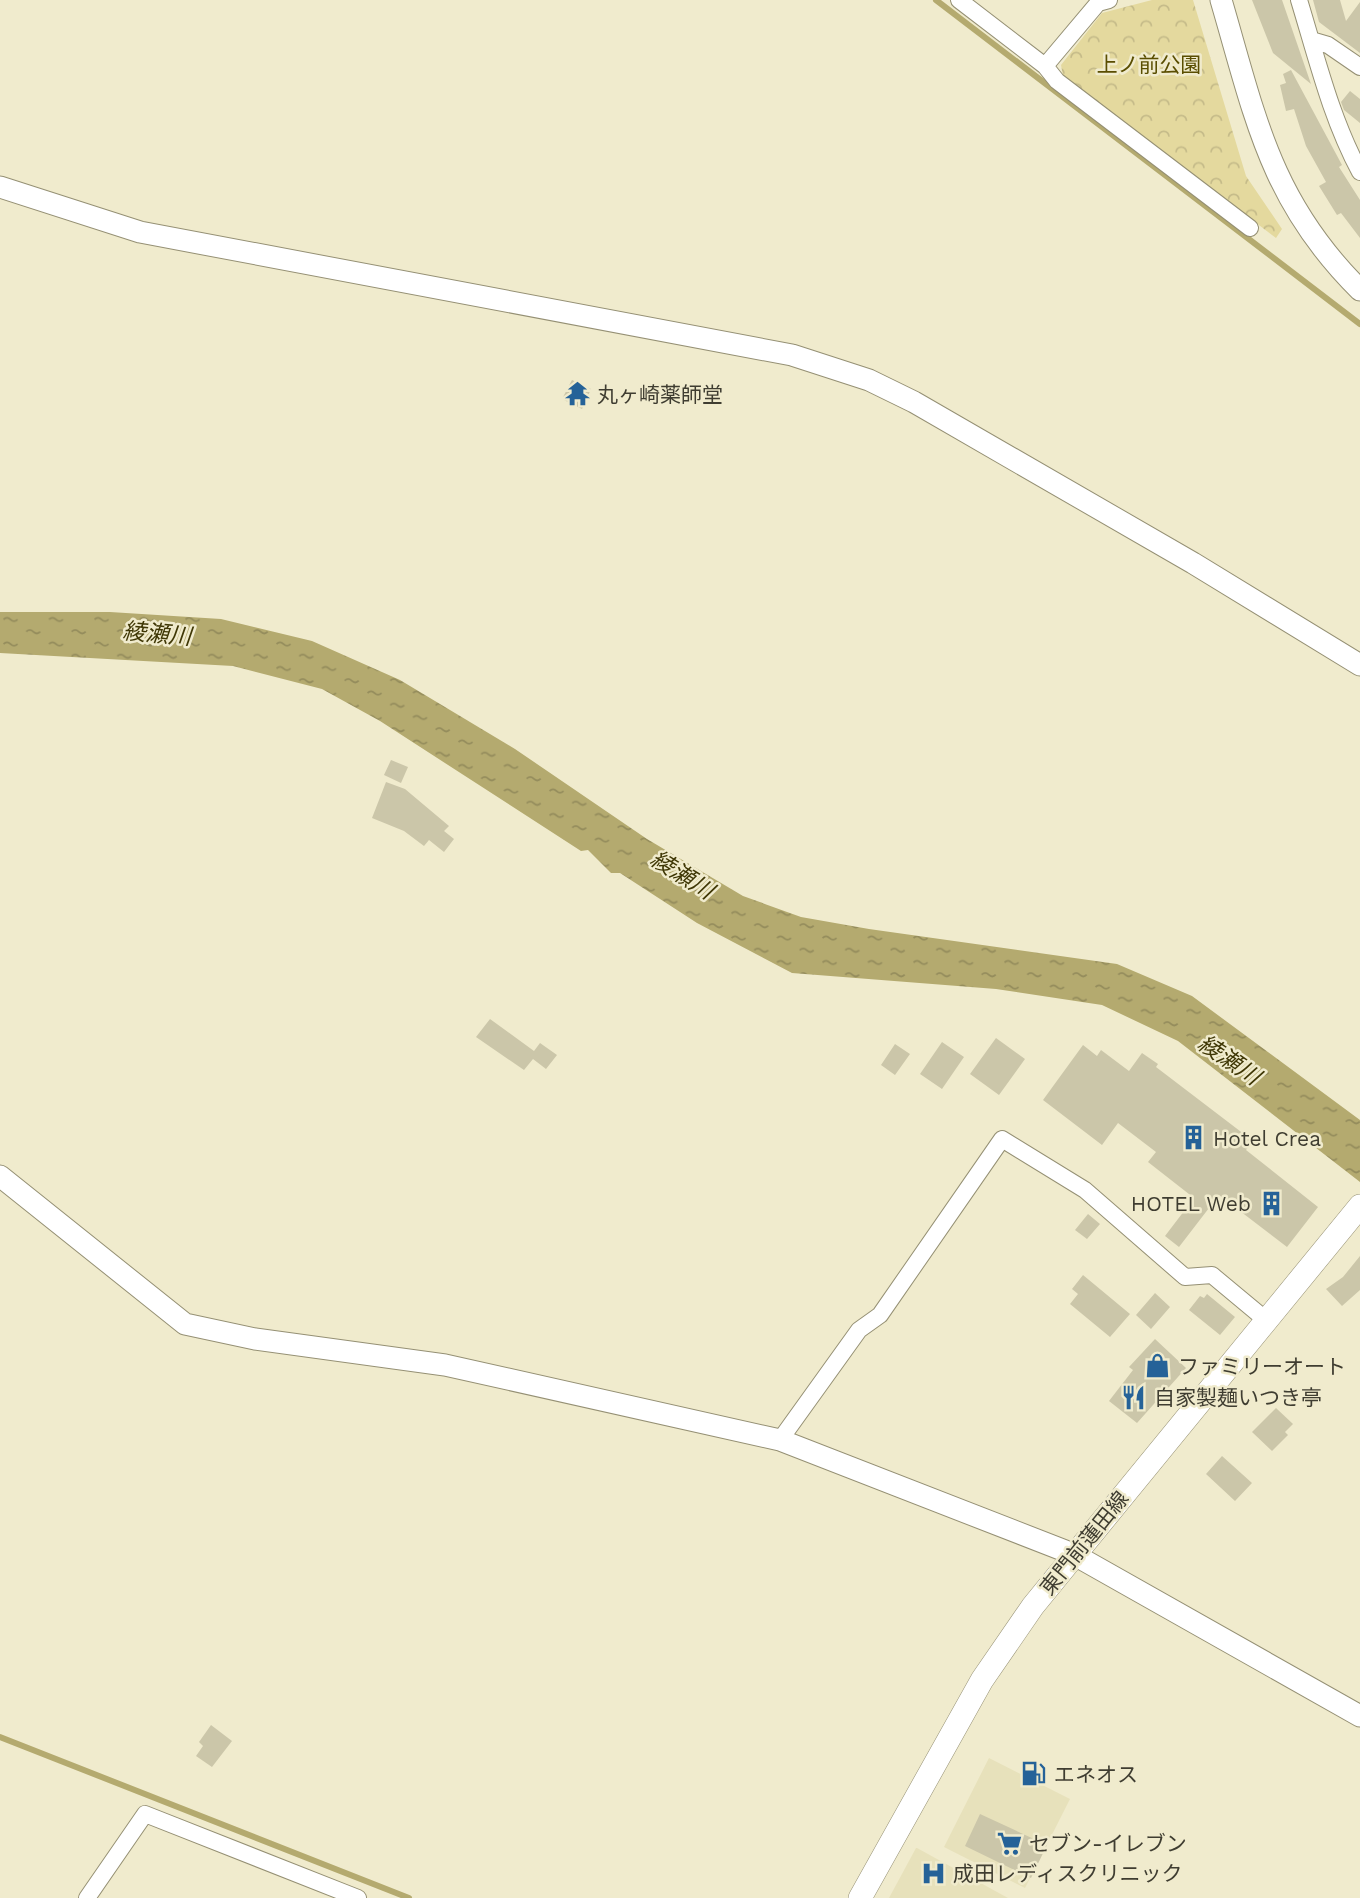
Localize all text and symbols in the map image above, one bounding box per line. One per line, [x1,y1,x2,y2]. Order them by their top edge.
park label: 上ノ前公園 [1097,52,1202,77]
temple icon: 丸ヶ崎薬師堂 [563,380,591,408]
place label: 丸ヶ崎薬師堂 [597,382,723,407]
water label: 綾瀬川 [121,618,196,651]
water label: 綾瀬川 [646,845,721,906]
water label: 綾瀬川 [1193,1030,1268,1092]
building icon: Hotel Crea [1179,1124,1207,1152]
place label: Hotel Crea [1213,1126,1321,1151]
building icon: HOTEL Web [1257,1189,1285,1217]
place label: HOTEL Web [1131,1191,1251,1216]
shop icon: ファミリーオート [1144,1352,1172,1380]
place label: ファミリーオート [1178,1354,1346,1379]
restaurant icon: 自家製麺いつき亭 [1120,1383,1148,1411]
place label: 自家製麺いつき亭 [1154,1385,1322,1410]
street label: 東門前蓮田線 [1035,1486,1133,1600]
fuel station icon: エネオス [1020,1760,1048,1788]
place label: エネオス [1054,1762,1138,1787]
supermarket icon: セブン-イレブン [995,1829,1023,1857]
place label: セブン-イレブン [1029,1831,1187,1856]
hospital icon: 成田レディスクリニック [919,1859,947,1887]
place label: 成田レディスクリニック [953,1861,1183,1886]

